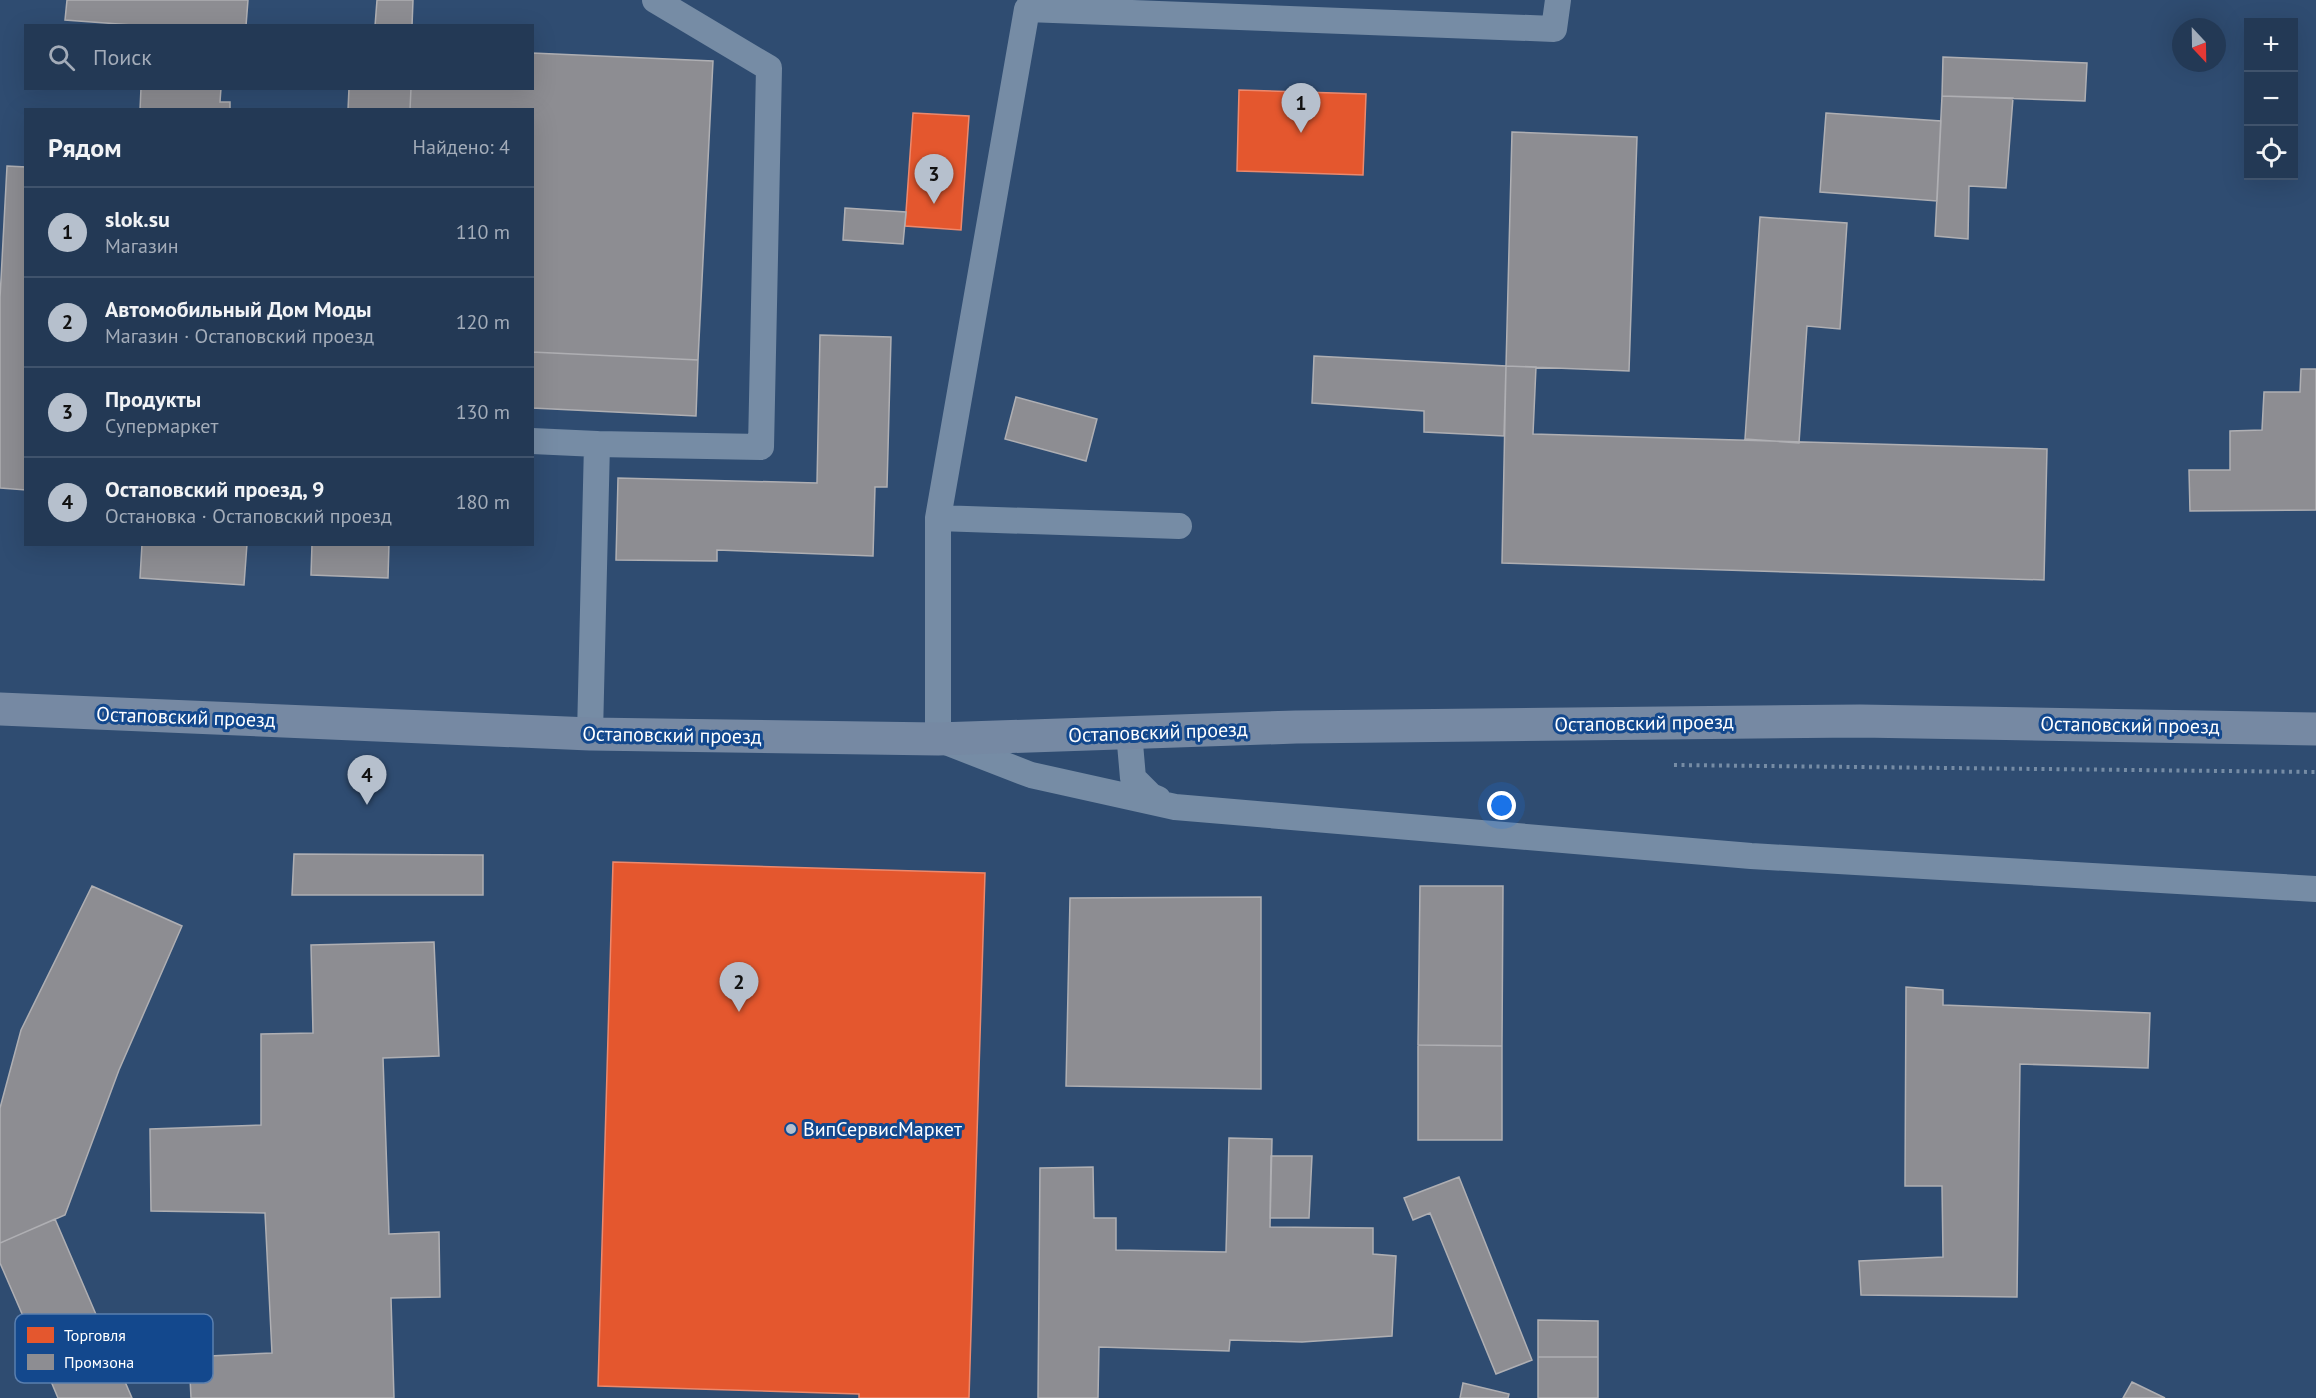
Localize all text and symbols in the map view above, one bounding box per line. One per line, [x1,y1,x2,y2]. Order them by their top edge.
north arrow [2172,18,2226,72]
map controls [2244,18,2298,180]
button: + [2244,18,2298,72]
search box [24,24,534,90]
icon: search [45,41,78,74]
text: Поиск [93,43,152,71]
button: − [2244,72,2298,126]
pin: 1 [1282,84,1320,133]
button: locate [2244,126,2298,180]
text: Рядом [48,131,122,164]
text: Найдено: 4 [413,134,510,160]
pin: 3 [914,154,954,204]
text: slok.su [105,205,170,233]
text: 1 [62,219,73,245]
text: 110 m [456,219,510,245]
text: Магазин [105,233,179,259]
text: Автомобильный Дом Моды [105,295,371,323]
text: 2 [62,309,73,335]
text: 120 m [456,309,510,335]
text: Магазин · Остаповский проезд [105,323,374,349]
text: Продукты [105,385,201,413]
text: 3 [62,399,73,425]
text: 130 m [456,399,510,425]
text: Супермаркет [105,413,218,439]
text: Остаповский проезд, 9 [105,475,324,503]
text: 4 [62,489,73,515]
text: 180 m [456,489,510,515]
text: Остановка · Остаповский проезд [105,503,392,529]
street label: Остаповский проезд [96,701,276,733]
street label: Остаповский проезд [1554,708,1734,738]
street label: Остаповский проезд [2040,710,2220,740]
street label: Остаповский проезд [1068,716,1248,748]
street label: Остаповский проезд [582,720,762,750]
pin: 4 [348,756,386,805]
your location [1487,791,1516,820]
pin: 2 [720,962,758,1012]
place label: ВипСервисМаркет [803,1116,962,1142]
marker: ВипСервисМаркет [784,1122,798,1136]
legend [15,1314,213,1383]
text: Торговля [64,1325,126,1345]
text: Промзона [64,1352,134,1372]

